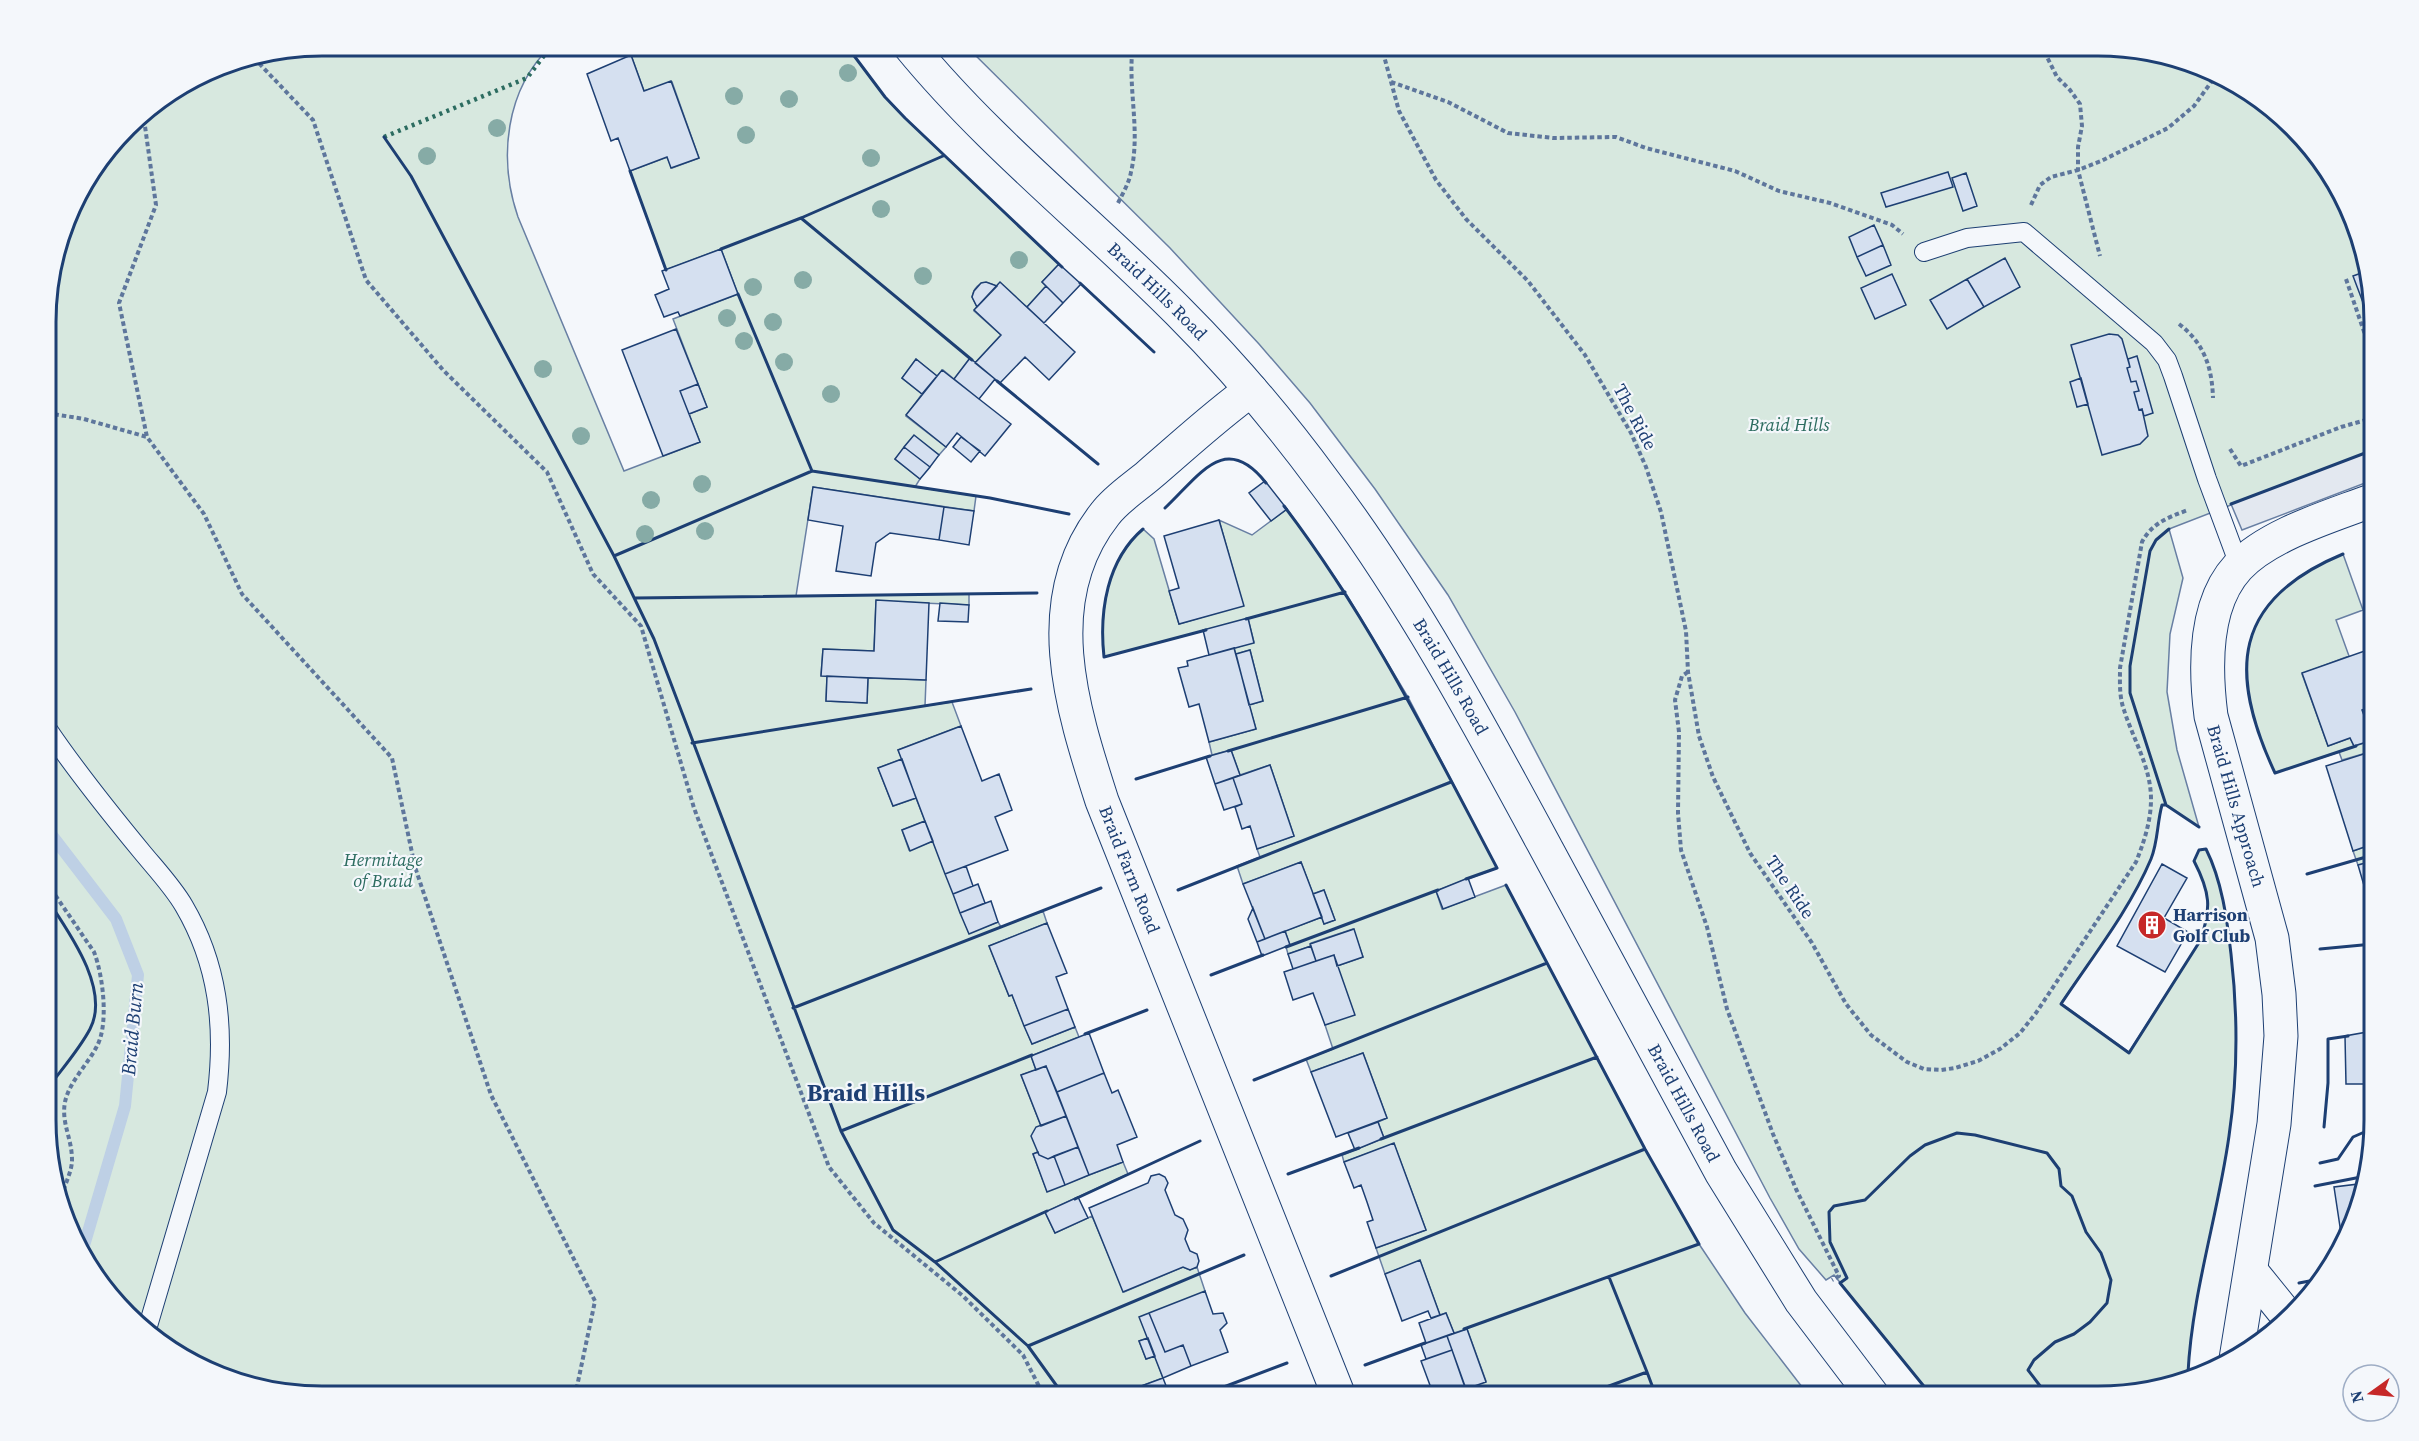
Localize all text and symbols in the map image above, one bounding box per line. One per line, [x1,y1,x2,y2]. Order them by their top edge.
street label: Braid Hills Road [1102,236,1213,346]
street label: The Ride [1608,379,1663,454]
park label: Braid Hills [1747,412,1830,437]
street label: Braid Hills Road [1407,613,1495,739]
street label: Braid Hills Approach [2201,722,2272,890]
street label: Braid Farm Road [1093,802,1166,937]
park label: Hermitage of Braid [342,847,423,893]
street label: The Ride [1760,850,1821,923]
place label: Harrison Golf Club [2173,902,2250,948]
building icon: Harrison Golf Club [2136,909,2168,941]
water label: Braid Burn [114,981,150,1078]
street label: Braid Hills Road [1642,1039,1726,1166]
district label: Braid Hills [807,1076,925,1109]
north arrow [2341,1363,2401,1423]
text: N [2344,1388,2369,1405]

